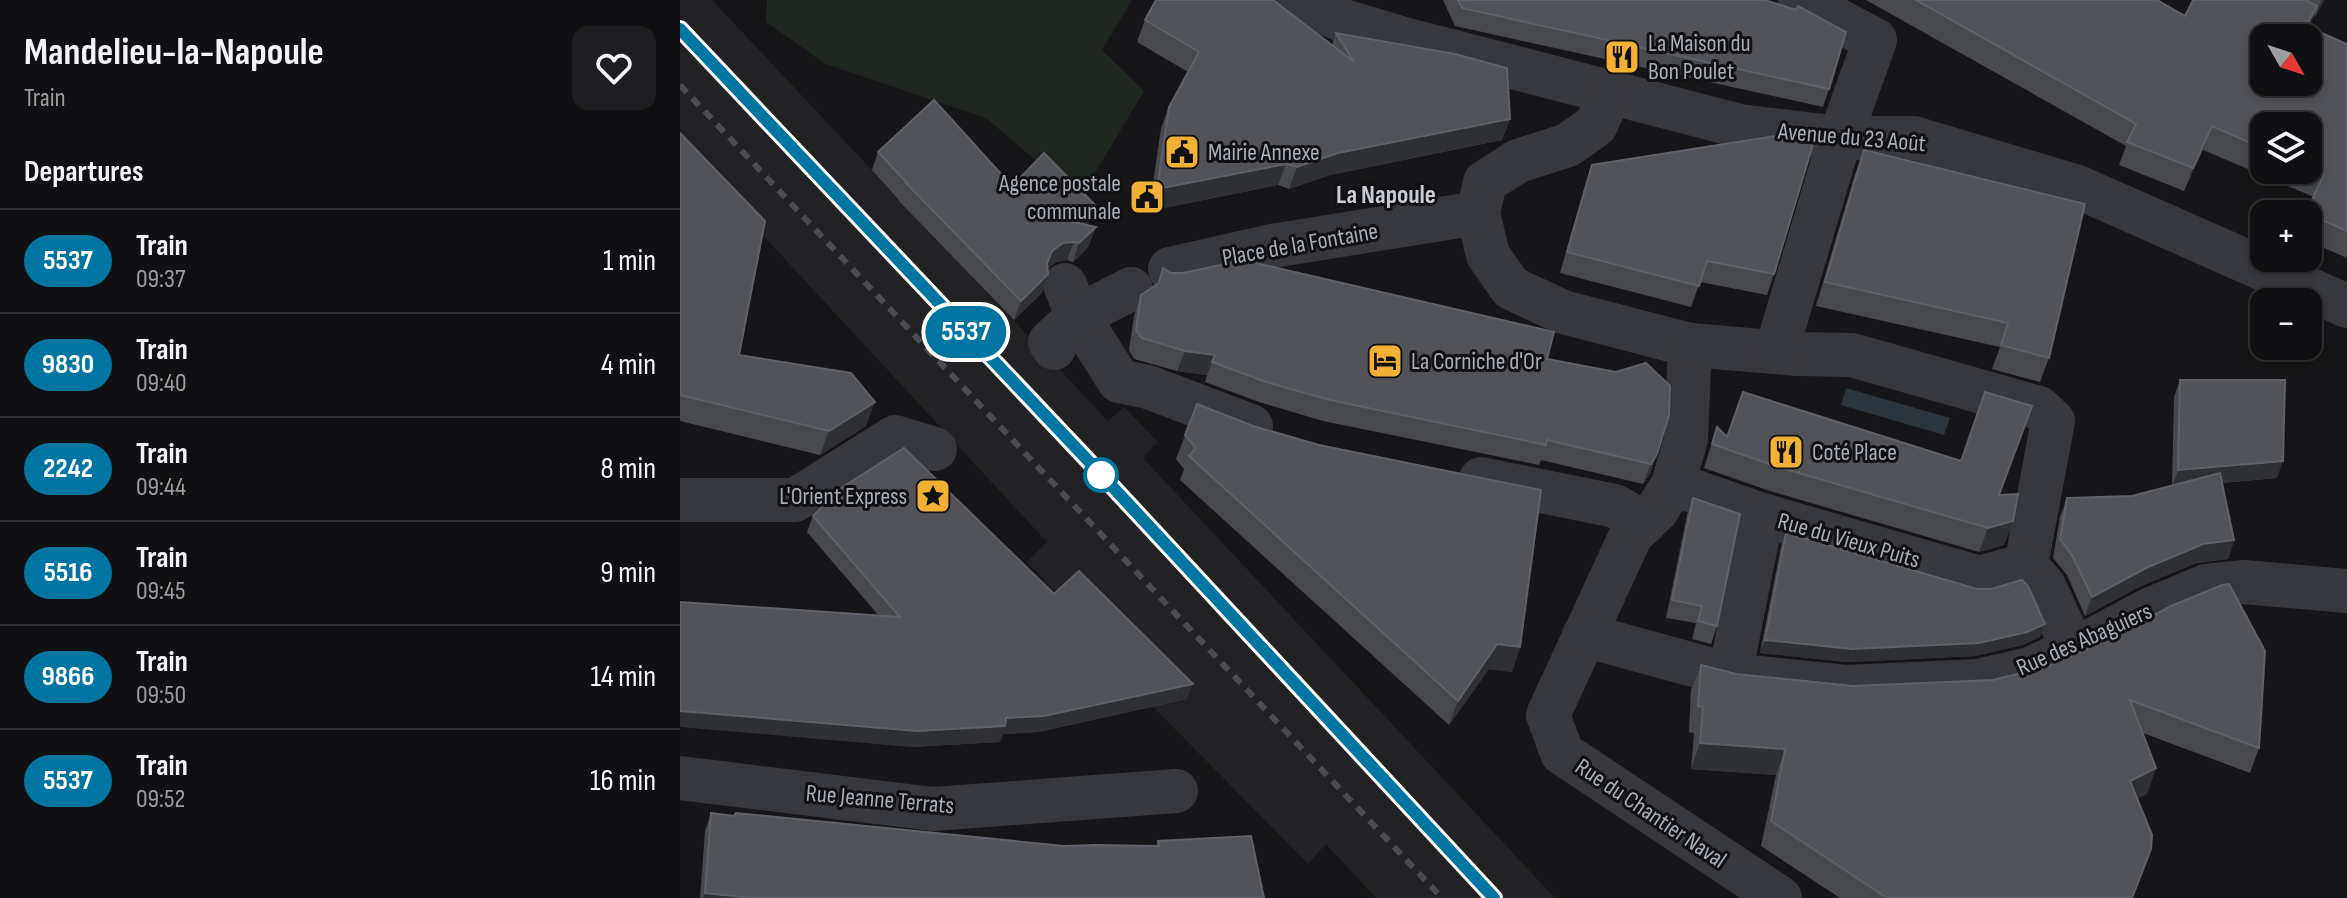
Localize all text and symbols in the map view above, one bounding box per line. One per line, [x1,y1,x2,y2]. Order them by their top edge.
north arrow [2250,24,2322,96]
map controls [2250,24,2322,360]
button: heart [572,26,656,110]
place label: La Maison du Bon Poulet [1648,29,1751,86]
text: Mandelieu-la-Napoule [24,30,324,75]
restaurant icon: La Maison du Bon Poulet [1603,38,1641,76]
text: Train [24,83,66,114]
button: layers [2250,112,2322,184]
street label: Avenue du 23 Août [1776,117,1927,158]
public building icon: Mairie Annexe [1163,133,1201,171]
place label: Mairie Annexe [1208,138,1320,167]
text: Departures [24,154,144,190]
place label: Agence postale communale [998,169,1121,226]
public building icon: Agence postale communale [1128,178,1166,216]
district label: La Napoule [1336,180,1436,211]
button: + [2250,200,2322,272]
street label: Place de la Fontaine [1220,217,1380,272]
text: Train [136,228,188,264]
text: 1 min [603,243,656,279]
text: 5537 [43,244,93,277]
text: 09:37 [136,264,185,295]
button: − [2250,288,2322,360]
line badge: 5537 [910,306,1022,358]
text: 5537 [941,315,991,348]
text: Train [136,332,188,368]
hotel icon: La Corniche d'Or [1366,342,1404,380]
text: 4 min [601,347,656,383]
place label: La Corniche d'Or [1411,347,1542,376]
text: 9830 [42,348,94,381]
text: 09:40 [136,368,187,399]
restaurant icon: Coté Place [1767,433,1805,471]
text: Train [136,436,188,472]
place label: Coté Place [1812,438,1897,467]
text: 8 min [600,451,656,487]
text: 2242 [43,452,93,485]
unlabelled marker [1084,458,1118,492]
text: 09:44 [136,472,186,503]
place icon: L'Orient Express [914,477,952,515]
place label: L'Orient Express [779,482,907,511]
street label: Rue du Vieux Puits [1774,506,1923,575]
text: Train [136,540,188,576]
text: 9 min [600,555,656,591]
text: 5516 [44,556,92,589]
text: 09:45 [136,576,185,607]
street label: Rue des Abaguiers [2012,597,2156,682]
text: Train [136,644,188,680]
text: 14 min [591,659,656,695]
text: 9866 [42,660,94,693]
text: 09:50 [136,680,186,711]
text: Train [136,748,188,784]
street label: Rue du Chantier Naval [1570,752,1732,875]
text: 16 min [590,763,656,799]
text: 5537 [43,764,93,797]
street label: Rue Jeanne Terrats [805,779,955,820]
text: 09:52 [136,784,185,815]

